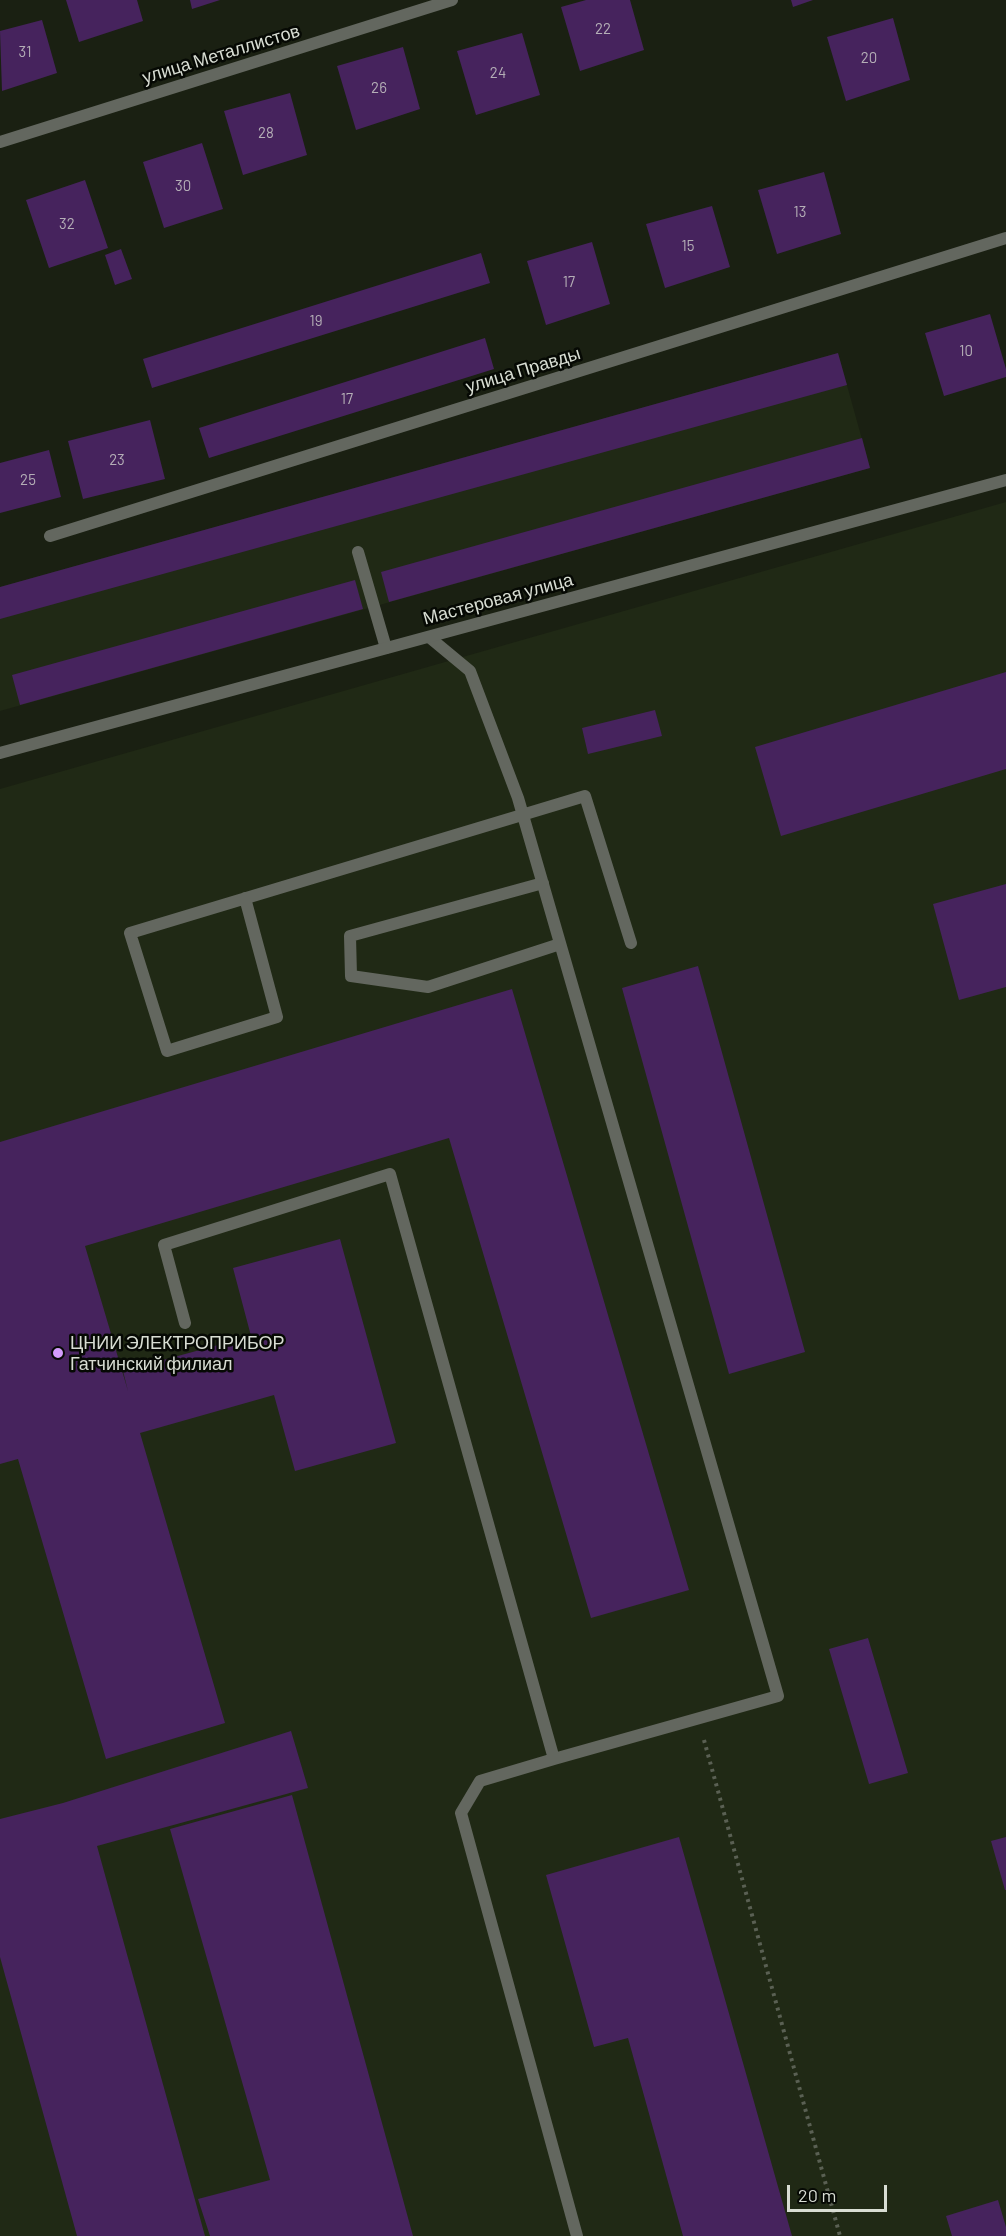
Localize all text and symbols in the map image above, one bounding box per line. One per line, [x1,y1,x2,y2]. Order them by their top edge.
street label: улица Металлистов [140,20,302,88]
house number: 22 [595,20,611,38]
house number: 31 [19,43,31,61]
house number: 20 [861,49,877,67]
house number: 24 [490,64,506,82]
house number: 26 [371,79,387,97]
house number: 28 [258,124,274,142]
house number: 30 [175,177,191,195]
house number: 13 [794,203,806,221]
house number: 32 [59,215,75,233]
house number: 15 [682,237,694,255]
house number: 17 [563,273,575,291]
house number: 19 [309,312,323,330]
street label: улица Правды [463,342,583,398]
house number: 10 [959,342,973,360]
house number: 17 [341,390,353,408]
house number: 23 [109,451,125,469]
house number: 25 [20,471,36,489]
street label: Мастеровая улица [421,569,575,629]
place label: ЦНИИ ЭЛЕКТРОПРИБОР Гатчинский филиал [70,1332,285,1374]
marker: ЦНИИ ЭЛЕКТРОПРИБОР Гатчинский филиал [51,1346,65,1360]
scale bar [790,2173,890,2211]
text: 20 m [798,2184,836,2206]

